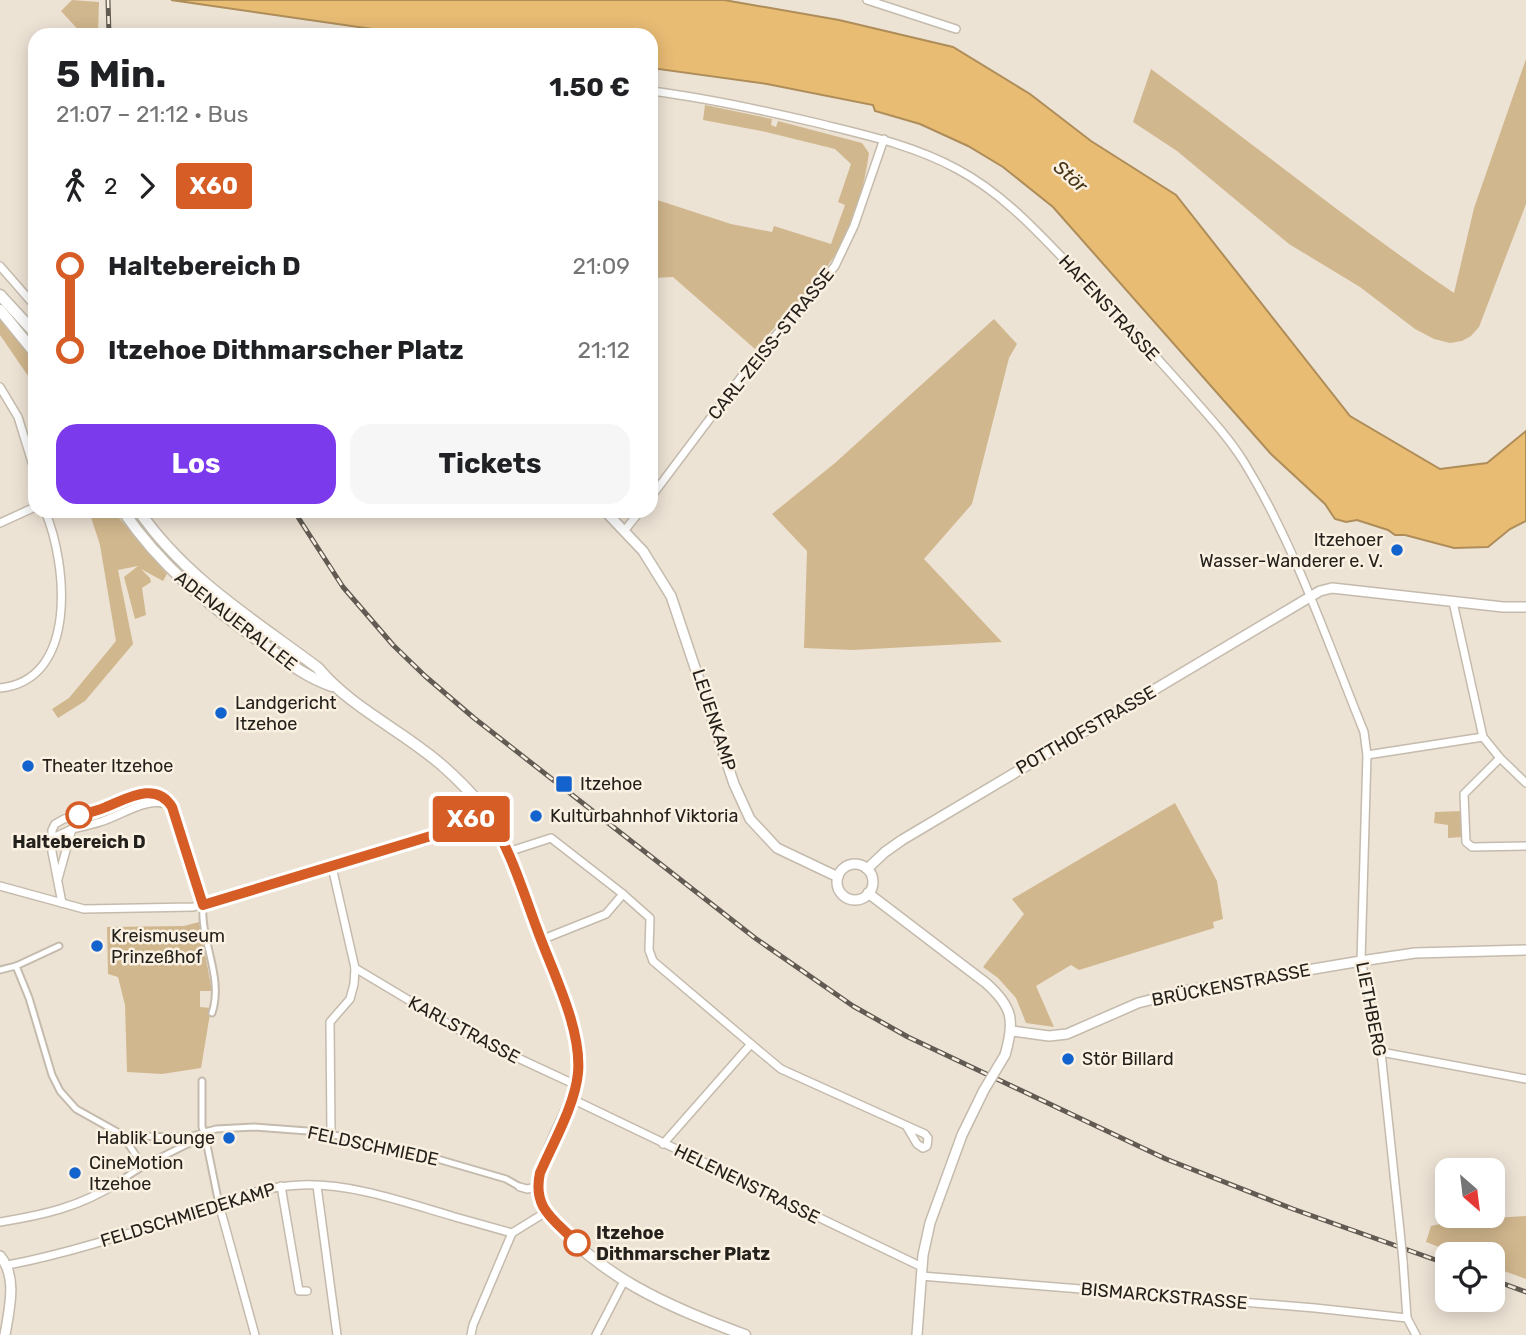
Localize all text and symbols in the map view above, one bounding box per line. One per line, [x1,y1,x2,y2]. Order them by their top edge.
text: 5 Min. [56,51,166,97]
text: 1.50 € [549,72,630,103]
text: 21:07 – 21:12 · Bus [56,100,249,128]
water label: Stör [1049,155,1093,198]
icon: walk [56,167,94,205]
icon: forward [128,167,166,205]
text: 2 [104,172,118,200]
text: X60 [190,172,238,200]
street label: HAFENSTRASSE [1054,250,1164,366]
text: Haltebereich D [108,251,301,282]
text: 21:09 [573,252,630,280]
street label: CARL-ZEISS-STRASSE [703,264,839,424]
text: Itzehoe Dithmarscher Platz [108,335,464,366]
text: 21:12 [577,336,630,364]
button: Los [56,424,336,504]
button: Tickets [350,424,630,504]
place label: Itzehoer Wasser-Wanderer e. V. [1199,529,1383,572]
marker: Itzehoer Wasser-Wanderer e. V. [1389,542,1405,558]
street label: ADENAUERALLEE [170,566,302,676]
street label: LEUENKAMP [687,666,741,774]
street label: POTTHOFSTRASSE [1012,681,1160,779]
place label: Landgericht Itzehoe [235,692,337,735]
marker: Landgericht Itzehoe [213,705,229,721]
place label: Theater Itzehoe [42,755,173,777]
marker: Theater Itzehoe [20,758,36,774]
place label: Itzehoe [580,773,642,795]
marker: Itzehoe [554,774,574,794]
line badge: X60 [431,796,511,842]
marker: Haltebereich D [66,802,92,828]
text: X60 [447,805,495,833]
place label: Kulturbahnhof Viktoria [550,805,738,827]
marker: Kulturbahnhof Viktoria [528,808,544,824]
place label: Haltebereich D [12,831,146,853]
place label: Kreismuseum Prinzeßhof [111,925,225,968]
marker: Kreismuseum Prinzeßhof [89,938,105,954]
street label: BRÜCKENSTRASSE [1150,959,1312,1011]
street label: LIETHBERG [1351,960,1391,1058]
street label: KARLSTRASSE [404,991,524,1069]
place label: Stör Billard [1082,1048,1174,1070]
marker: Stör Billard [1060,1051,1076,1067]
street label: FELDSCHMIEDE [305,1121,441,1171]
place label: Hablik Lounge [96,1127,215,1149]
marker: Hablik Lounge [221,1130,237,1146]
street label: HELENENSTRASSE [671,1139,823,1229]
place label: CineMotion Itzehoe [89,1152,184,1195]
north arrow [1435,1158,1505,1228]
map controls [1435,1158,1505,1312]
marker: CineMotion Itzehoe [67,1165,83,1181]
street label: FELDSCHMIEDEKAMP [98,1178,278,1252]
place label: Itzehoe Dithmarscher Platz [596,1222,770,1265]
marker: Itzehoe Dithmarscher Platz [564,1230,590,1256]
button: locate [1435,1242,1505,1312]
street label: BISMARCKSTRASSE [1080,1278,1248,1314]

